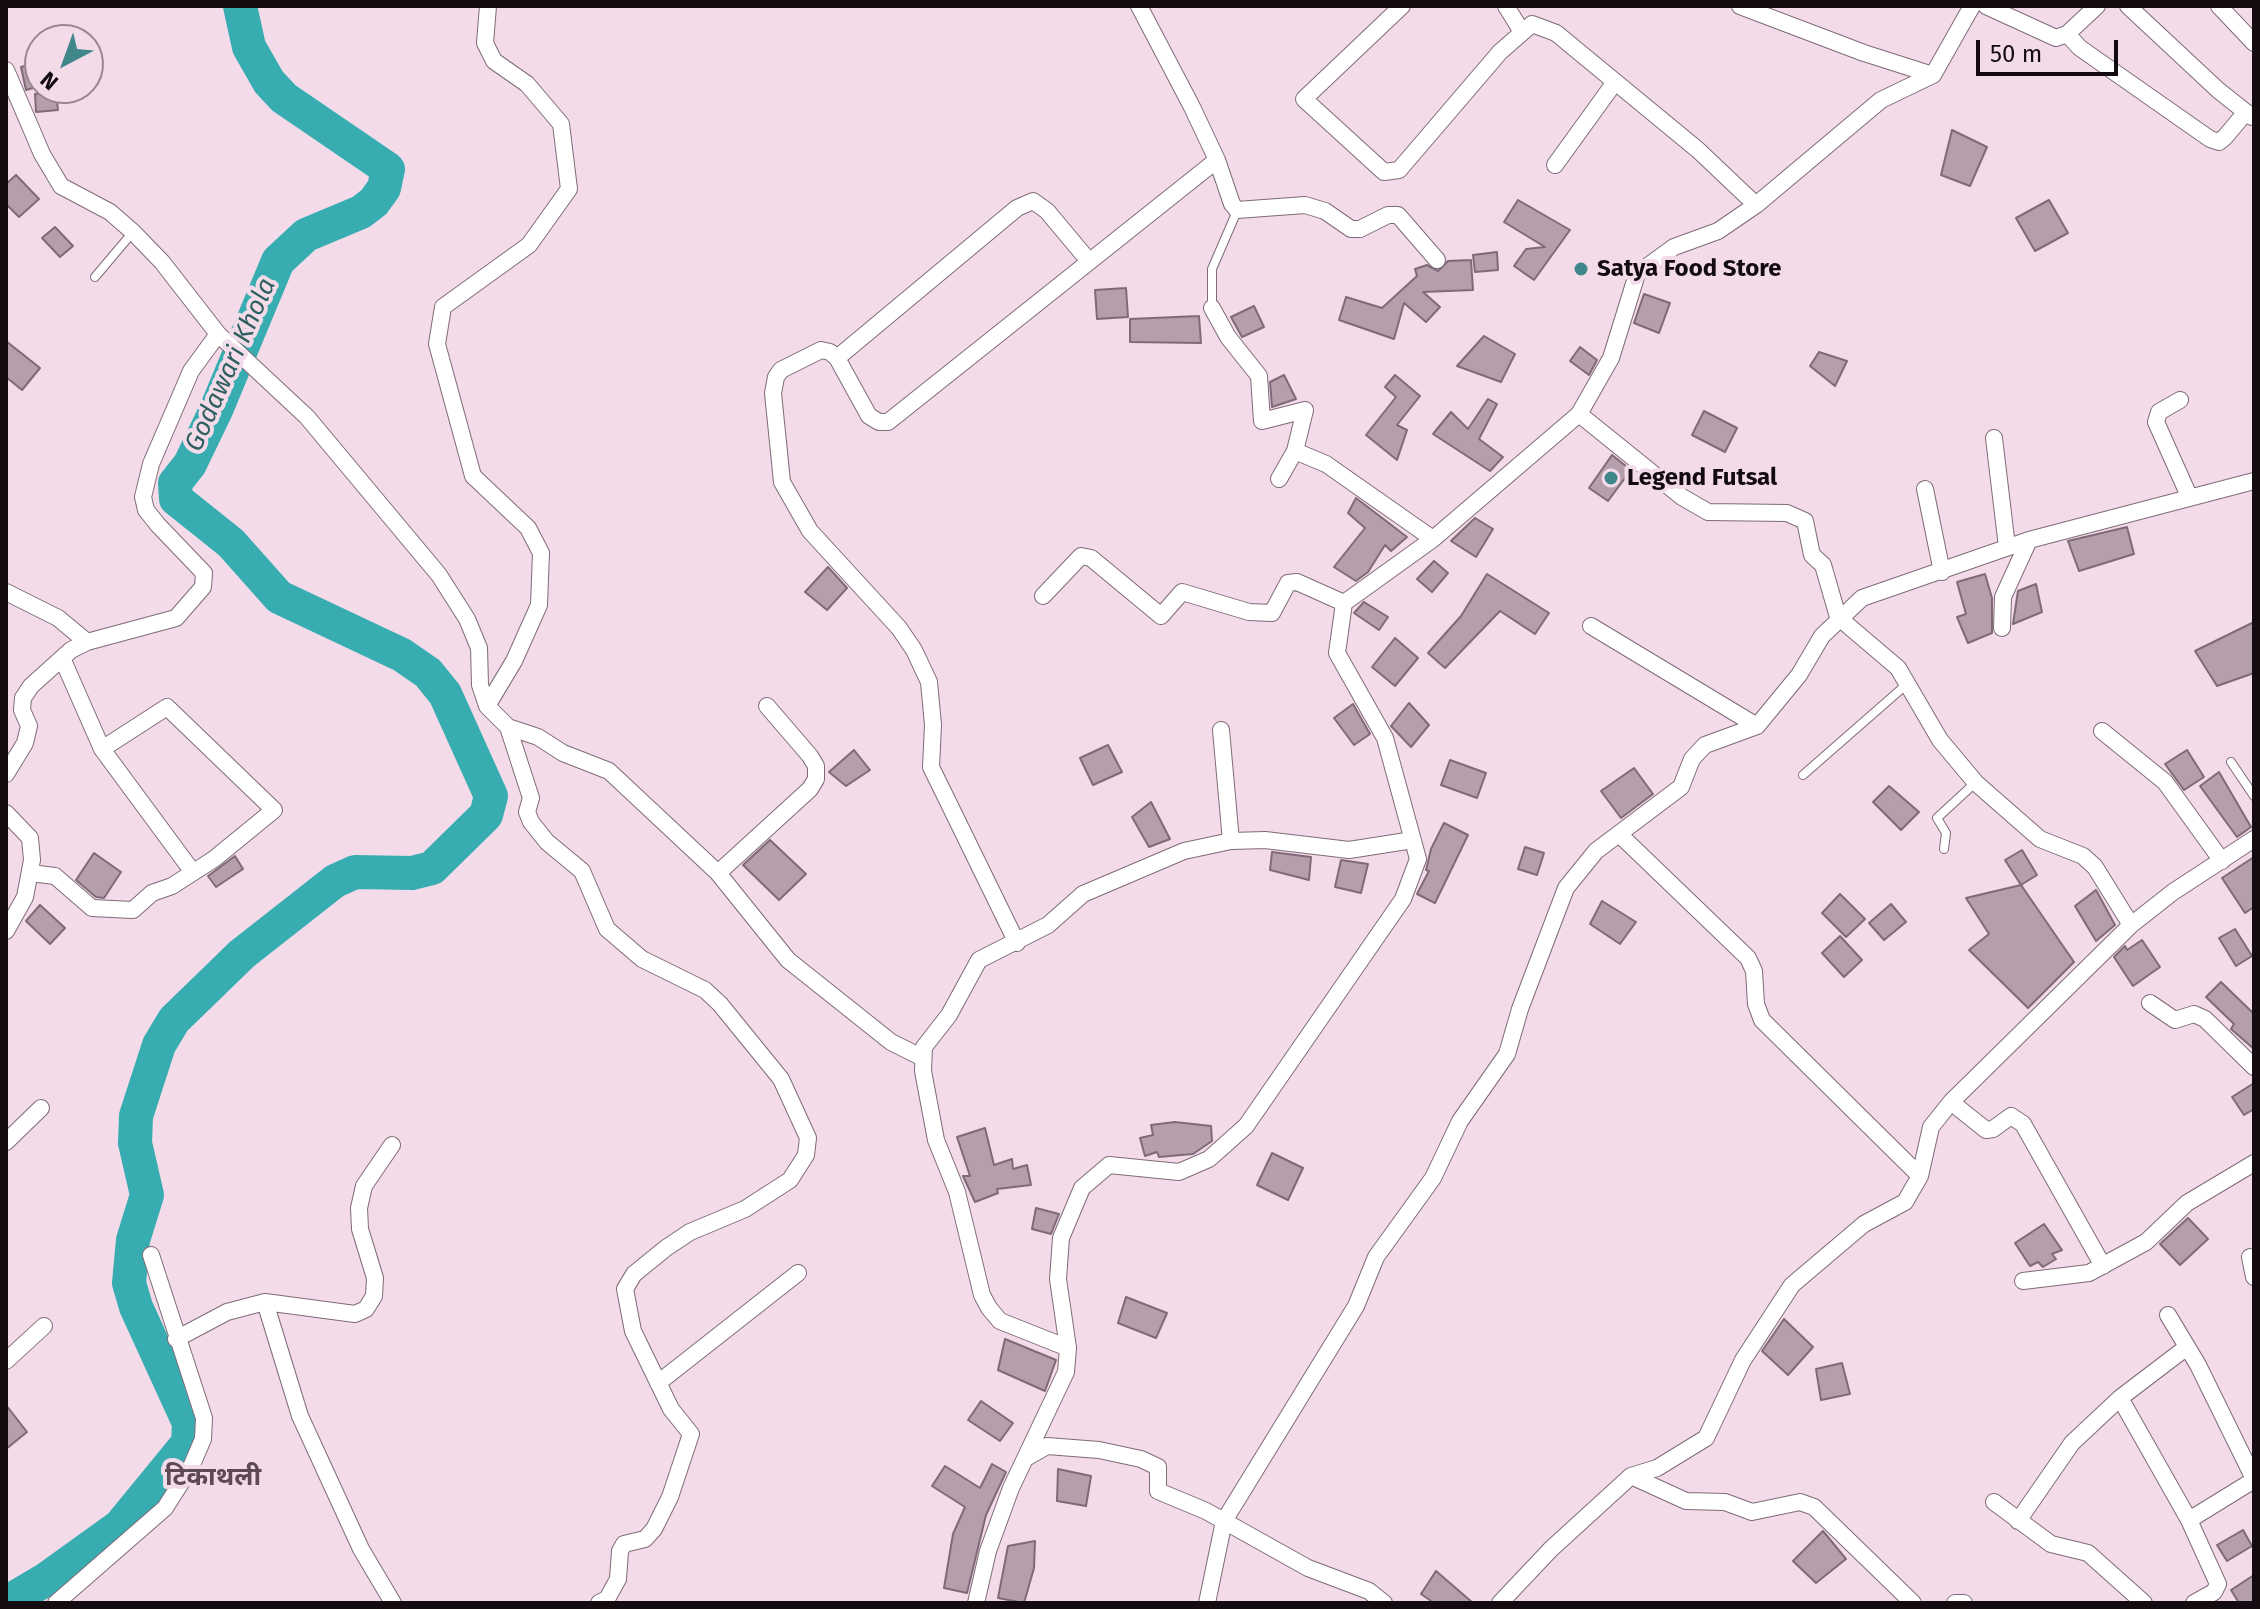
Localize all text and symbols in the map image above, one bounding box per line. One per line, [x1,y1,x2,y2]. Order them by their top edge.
north arrow [24,24,104,104]
scale bar [1980,24,2122,74]
text: 50 m [1990,40,2042,68]
text: N [35,66,64,96]
place label: Satya Food Store [1597,255,1781,283]
marker: Satya Food Store [1572,260,1590,278]
water label: Godawari Khola [179,274,283,456]
place label: Legend Futsal [1627,464,1777,492]
marker: Legend Futsal [1602,469,1620,487]
district label: टिकाथली [165,1462,261,1494]

